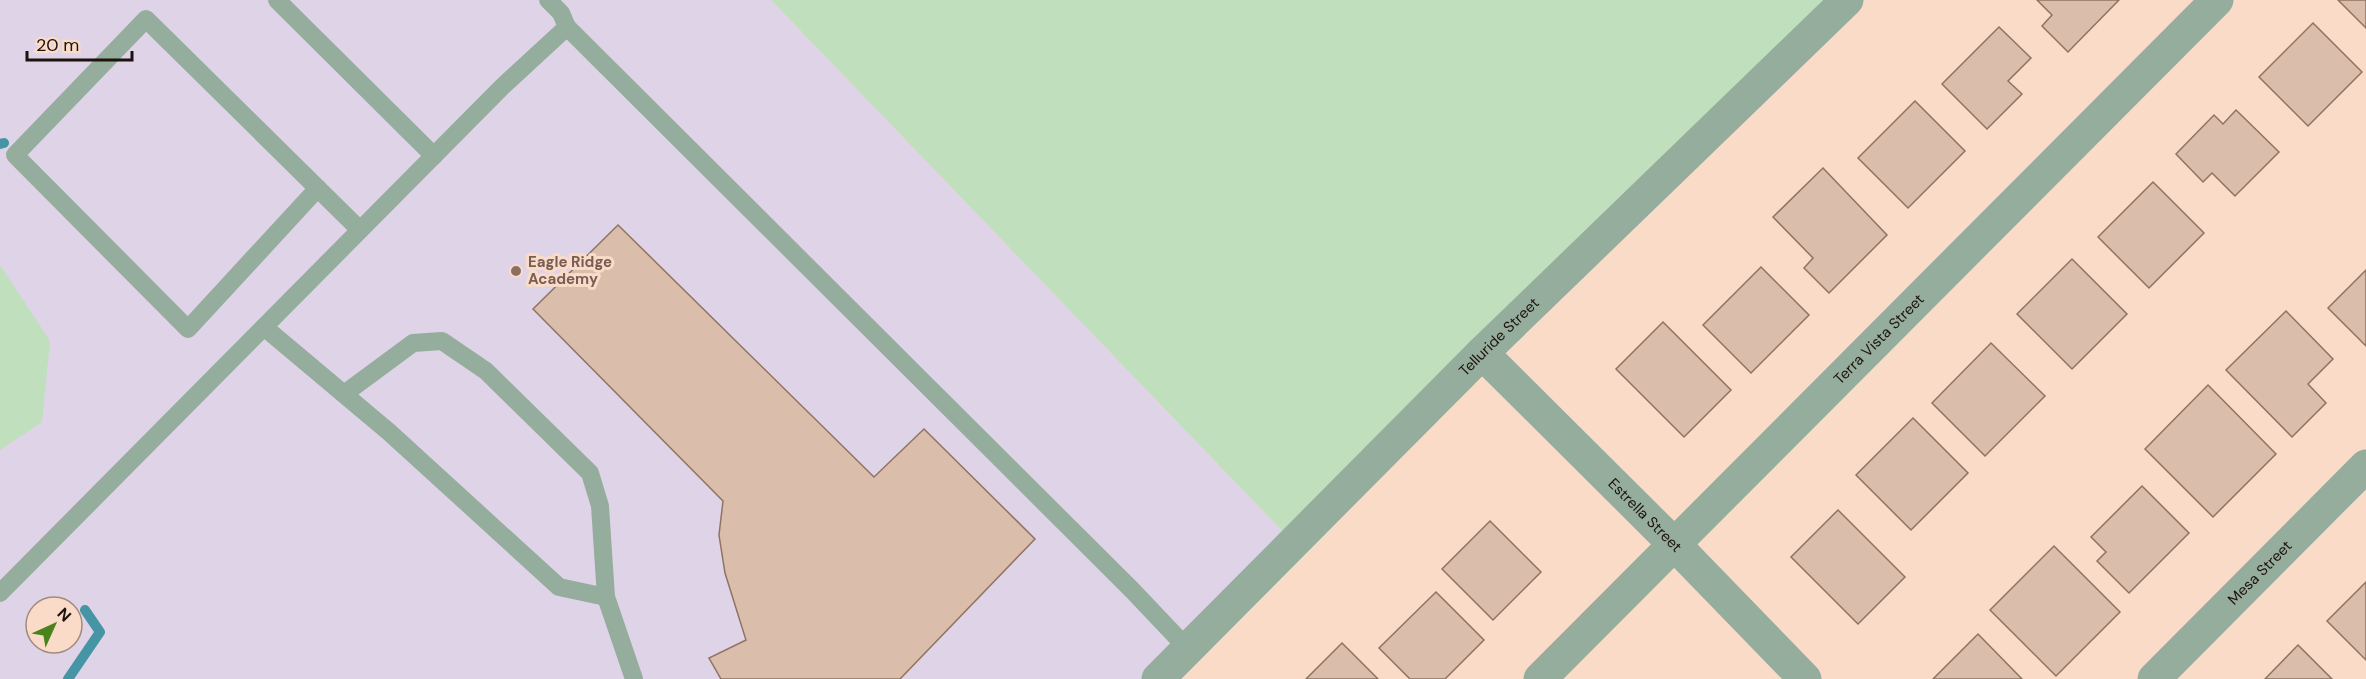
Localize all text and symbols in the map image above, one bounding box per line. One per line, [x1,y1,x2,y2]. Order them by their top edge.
scale bar [27,24,132,62]
text: 20 m [36,33,79,57]
place label: Eagle Ridge Academy [528,252,612,289]
marker: Eagle Ridge Academy [509,264,523,278]
street label: Terra Vista Street [1829,289,1929,389]
street label: Telluride Street [1455,293,1543,381]
street label: Estrella Street [1604,474,1687,556]
street label: Mesa Street [2223,536,2296,609]
north arrow [24,595,84,655]
text: N [53,603,76,626]

